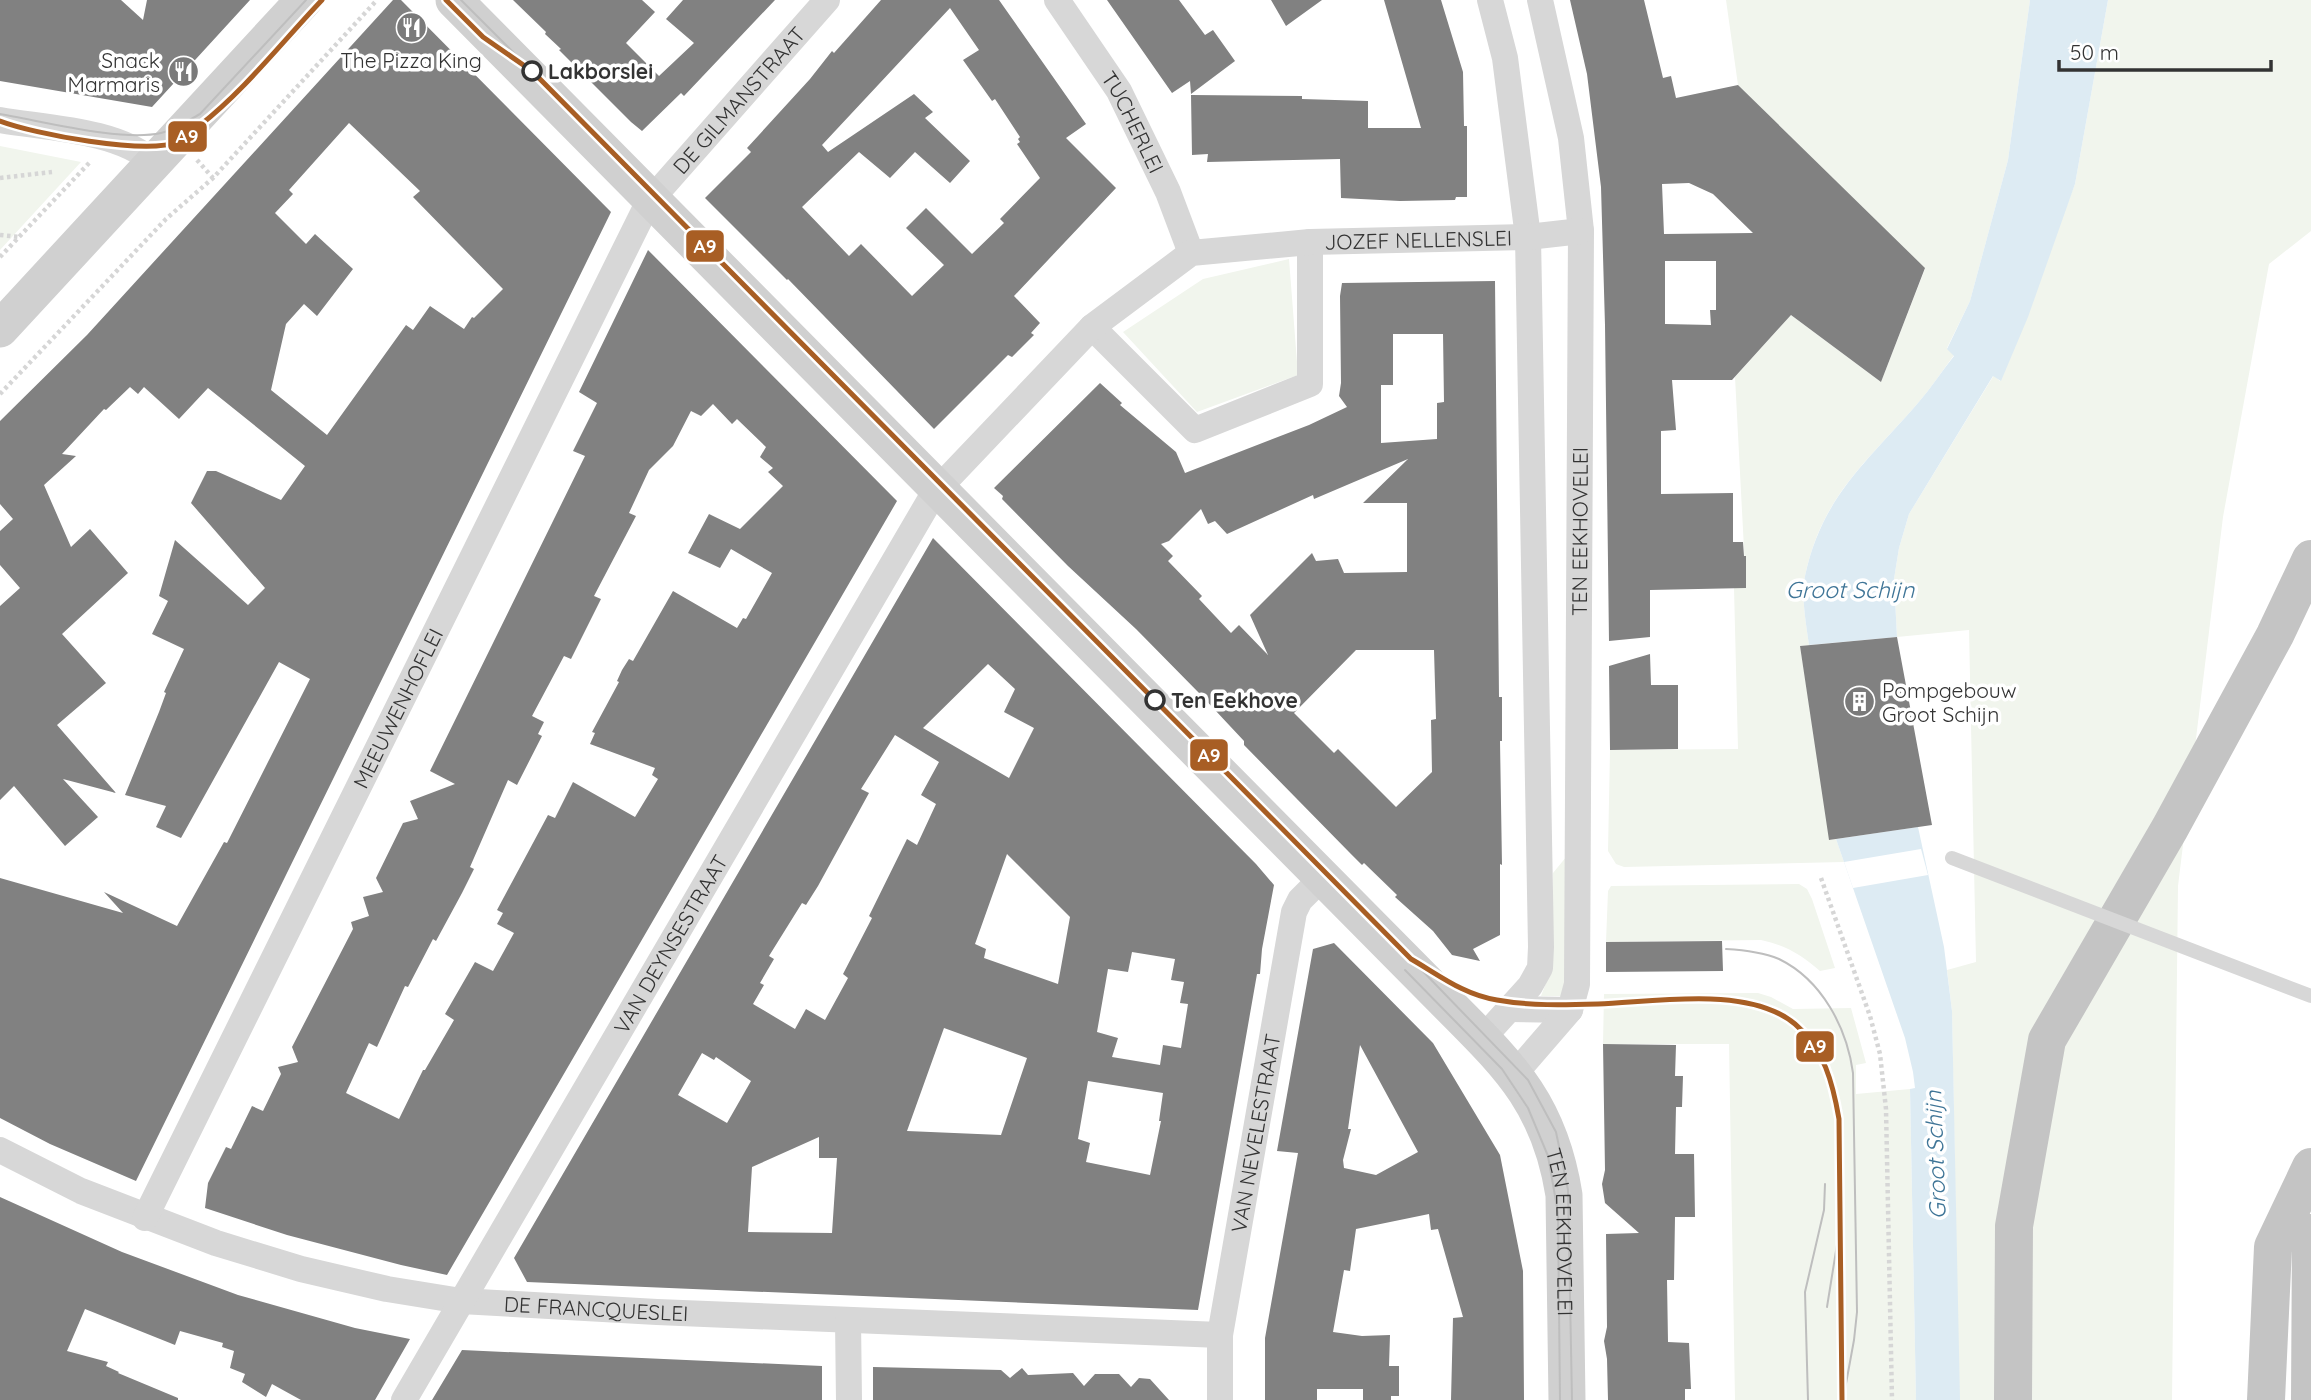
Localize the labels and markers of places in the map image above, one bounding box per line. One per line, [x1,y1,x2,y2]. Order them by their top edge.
restaurant icon: The Pizza King [394,11,428,45]
place label: Snack Marmaris [68,47,160,97]
place label: The Pizza King [340,47,482,73]
restaurant icon: Snack Marmaris [166,55,200,89]
place label: Lakborslei [548,58,653,84]
marker: Lakborslei [522,61,542,81]
place label: Pompgebouw Groot Schijn [1882,677,2017,727]
building icon: Pompgebouw Groot Schijn [1842,685,1876,719]
place label: Ten Eekhove [1171,687,1298,713]
marker: Ten Eekhove [1145,690,1165,710]

